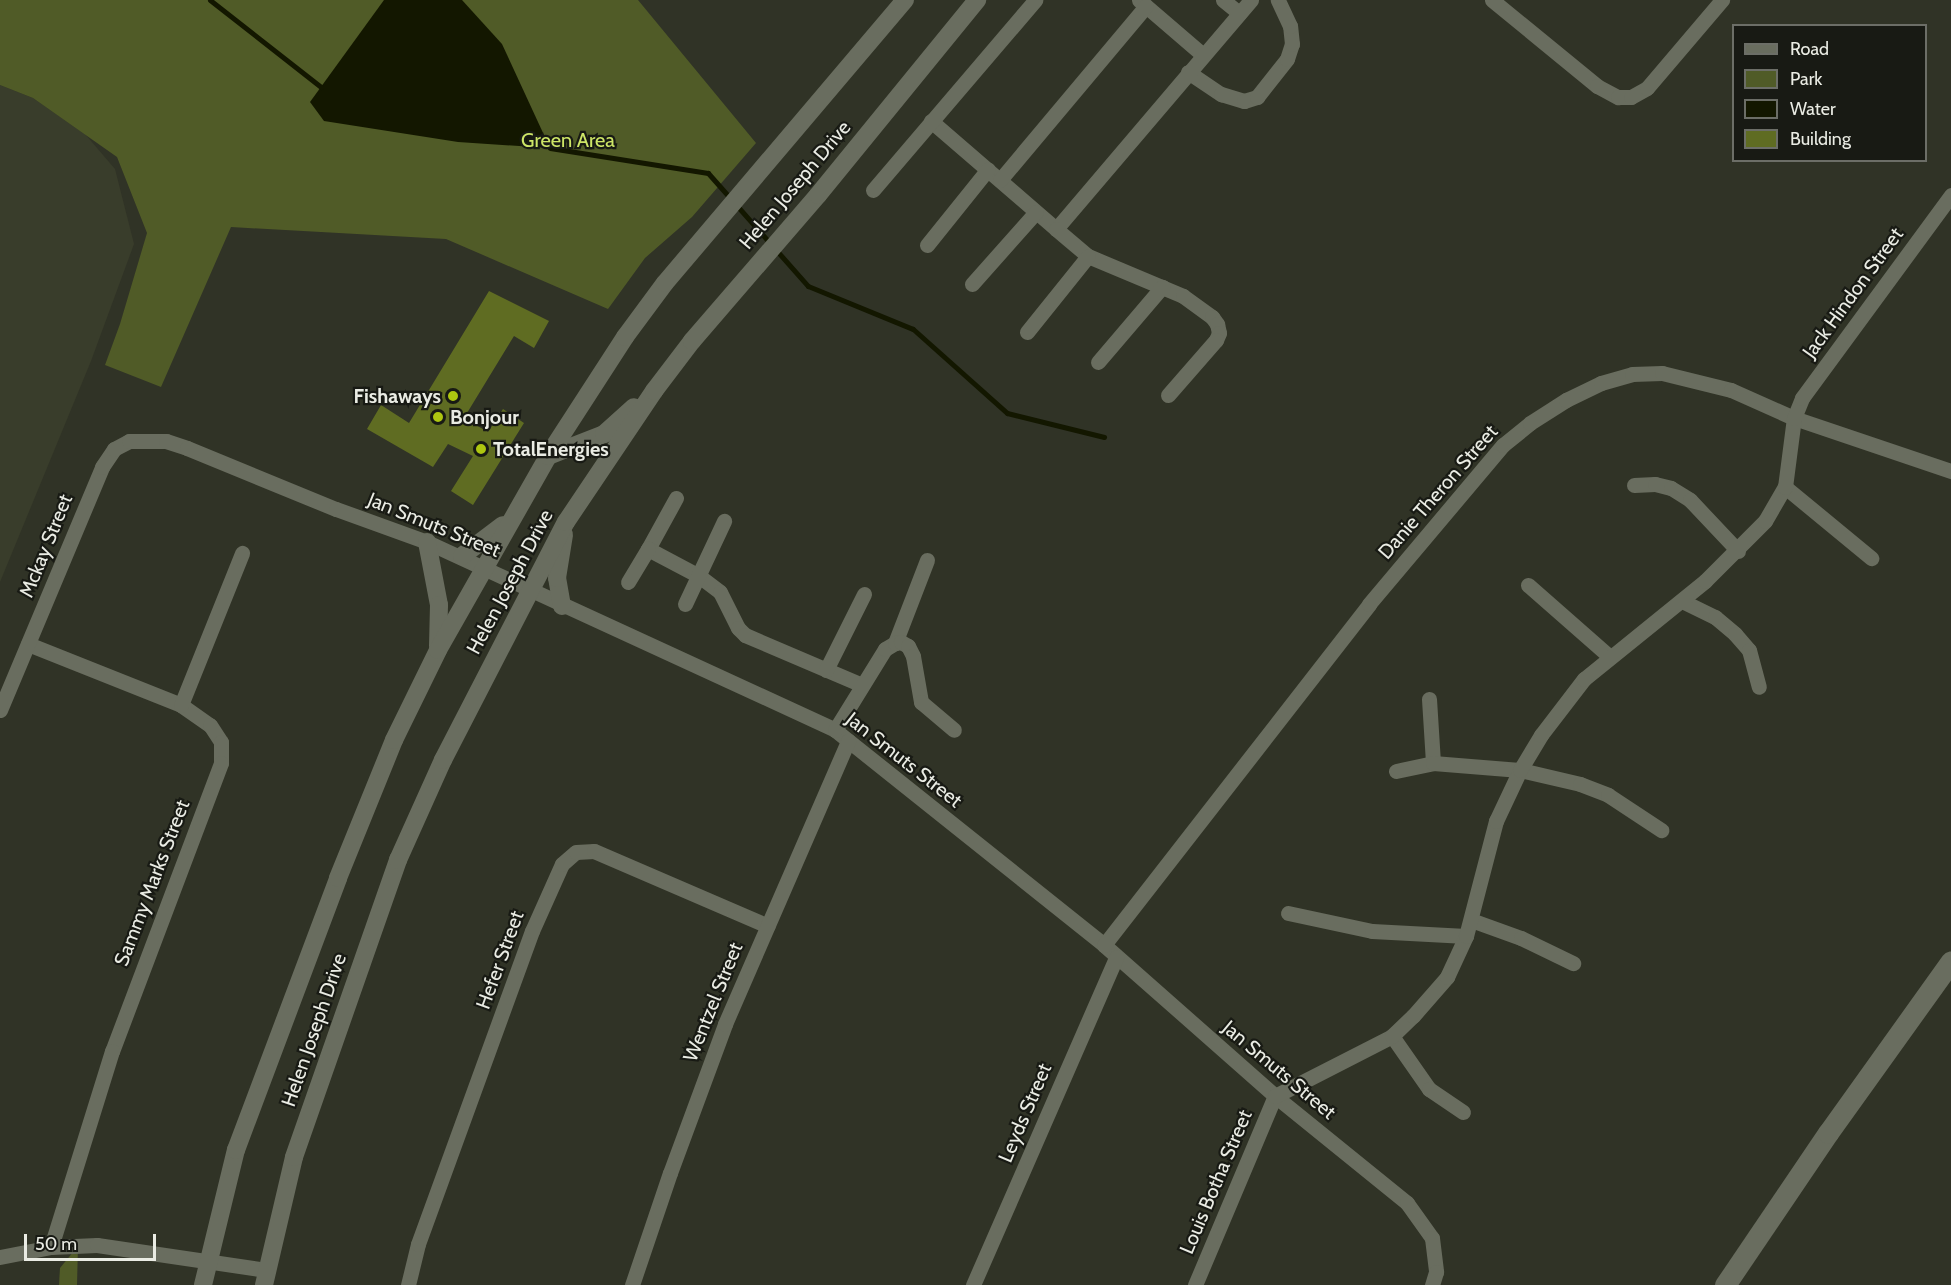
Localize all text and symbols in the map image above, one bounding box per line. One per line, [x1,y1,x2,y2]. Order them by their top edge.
legend [1732,24,1927,162]
text: Road [1790,38,1829,60]
text: Park [1790,68,1822,90]
text: Water [1790,98,1836,120]
street label: Helen Joseph Drive [734,116,856,254]
park label: Green Area [521,128,615,152]
text: Building [1790,128,1851,150]
street label: Jack Hindon Street [1798,223,1908,363]
place label: Fishaways [354,384,441,408]
marker: Fishaways [446,389,460,403]
place label: Bonjour [450,405,519,429]
marker: Bonjour [431,410,445,424]
street label: Danie Theron Street [1373,420,1503,564]
place label: TotalEnergies [493,437,609,461]
marker: TotalEnergies [474,442,488,456]
street label: Jan Smuts Street [364,488,504,562]
street label: Mckay Street [14,491,78,601]
street label: Helen Joseph Drive [462,506,558,658]
street label: Jan Smuts Street [841,707,967,813]
street label: Sammy Marks Street [109,797,195,969]
street label: Hefer Street [471,908,529,1012]
street label: Wentzel Street [678,939,748,1065]
street label: Helen Joseph Drive [277,950,351,1110]
street label: Jan Smuts Street [1217,1016,1341,1124]
street label: Leyds Street [993,1060,1057,1166]
street label: Louis Botha Street [1175,1106,1257,1258]
scale bar [27,1222,159,1260]
text: 50 m [35,1233,77,1255]

